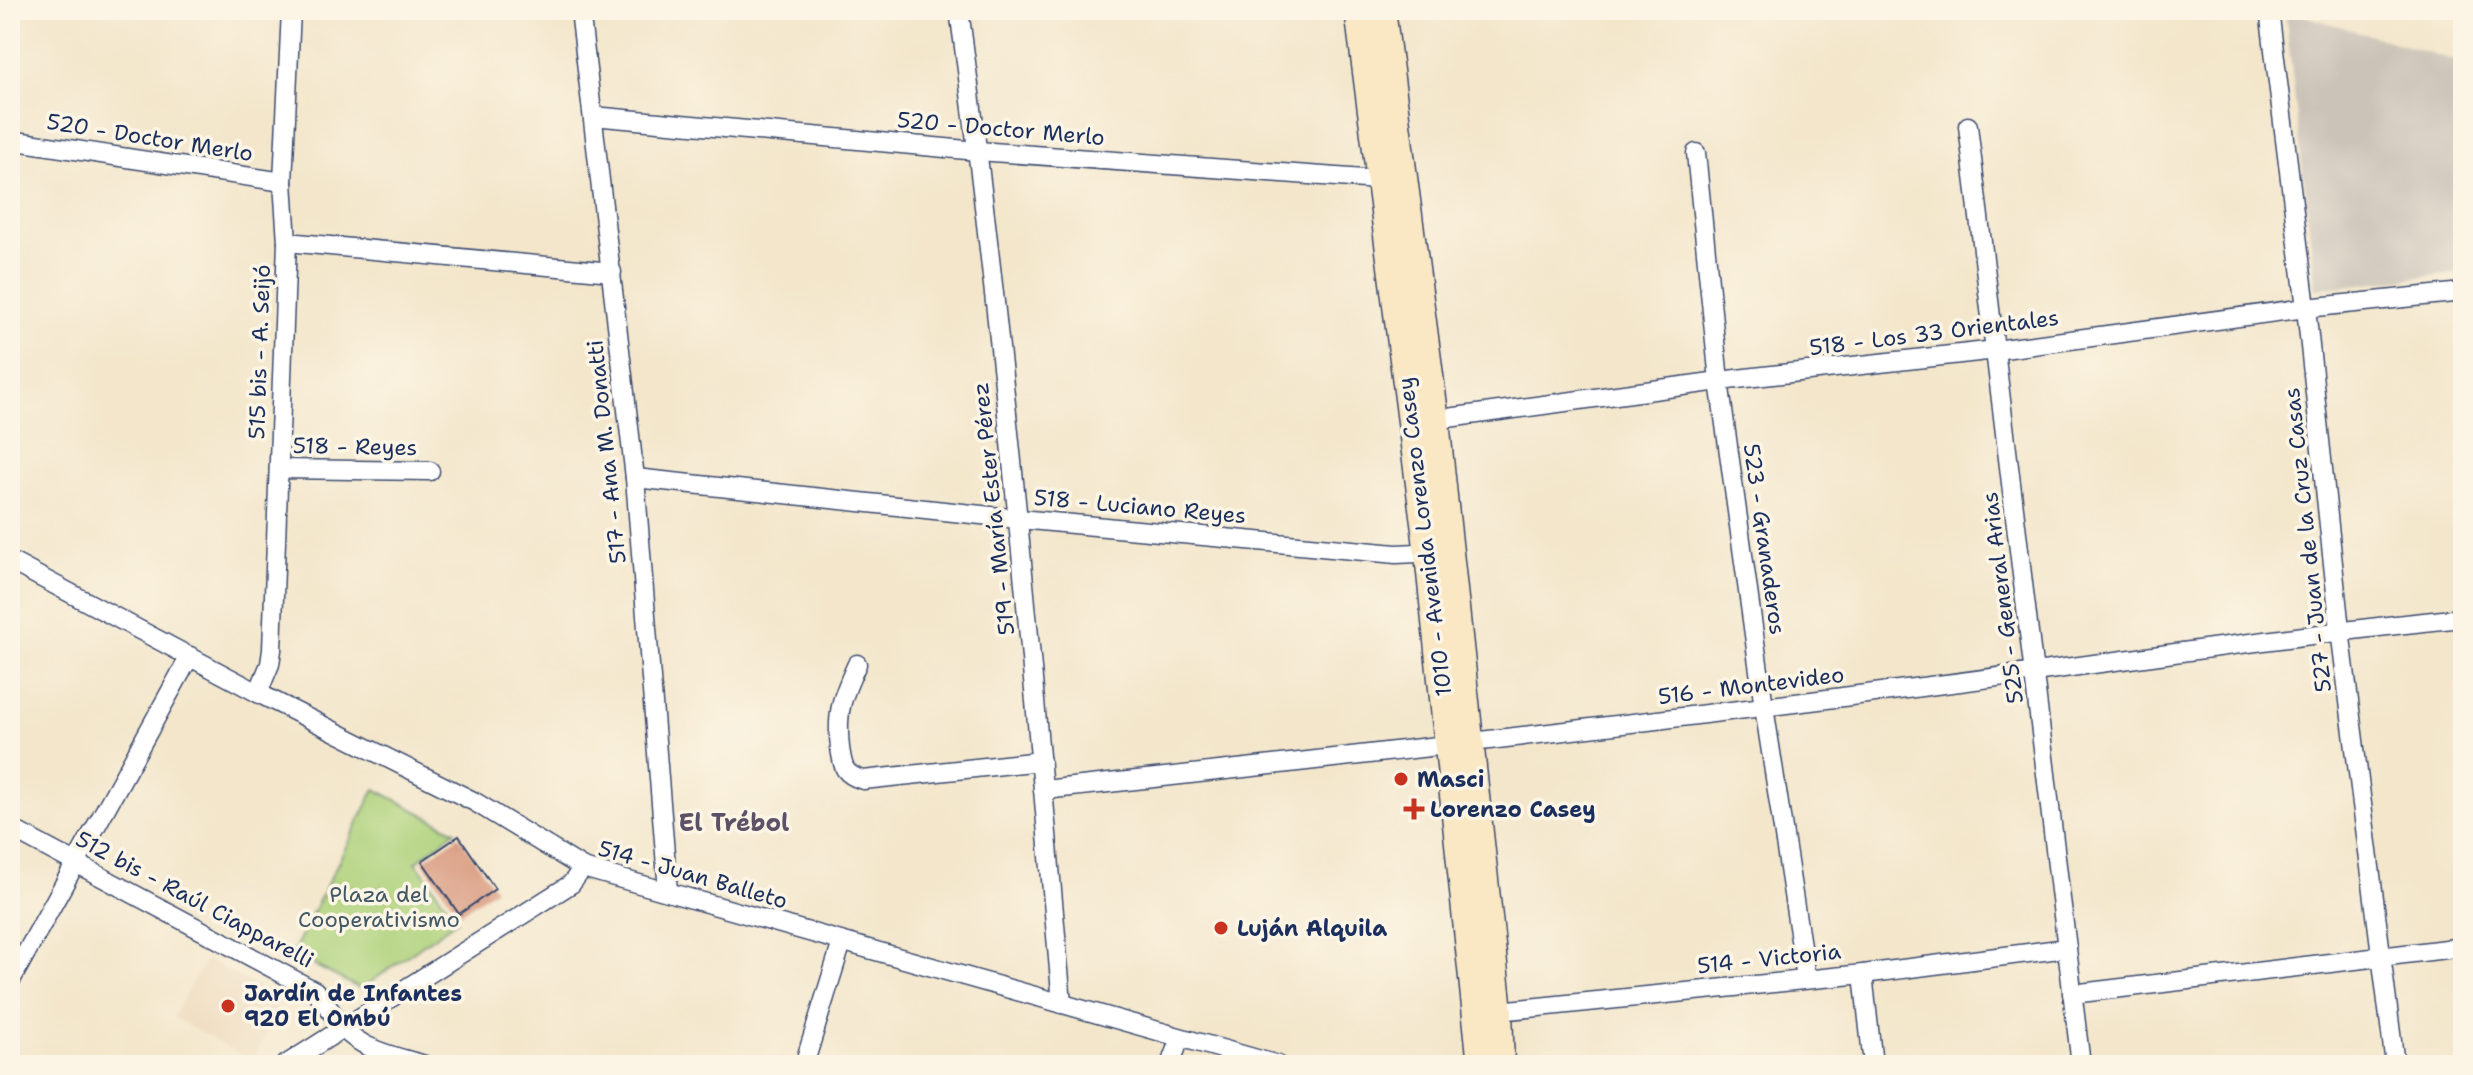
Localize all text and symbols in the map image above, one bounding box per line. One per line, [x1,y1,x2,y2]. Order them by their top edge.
street label: 520 - Doctor Merlo [896,105,1106,152]
street label: 520 - Doctor Merlo [45,107,255,168]
street label: 515 bis - A. Seijó [242,264,277,440]
street label: 518 - Los 33 Orientales [1808,303,2061,362]
street label: 517 - Ana M. Donatti [580,339,633,565]
street label: 1010 - Avenida Lorenzo Casey [1391,376,1458,698]
street label: 519 - María Ester Pérez [966,381,1021,637]
street label: 527 - Juan de la Cruz Casas [2277,386,2338,694]
street label: 518 - Reyes [292,431,418,462]
street label: 523 - Granaderos [1737,442,1792,637]
street label: 518 - Luciano Reyes [1033,483,1247,530]
street label: 525 - General Arias [1975,490,2030,705]
street label: 516 - Montevideo [1656,660,1846,711]
place label: Masci [1417,765,1484,794]
marker: Masci [1392,770,1410,788]
place label: Lorenzo Casey [1430,795,1596,824]
marker: Lorenzo Casey [1405,800,1423,818]
district label: El Trébol [679,807,789,839]
street label: 512 bis - Raúl Ciapparelli [71,824,319,975]
street label: 514 - Juan Balleto [595,834,791,915]
park label: Plaza del Cooperativismo [298,880,460,934]
place label: Luján Alquila [1237,914,1387,943]
marker: Luján Alquila [1212,919,1230,937]
street label: 514 - Victoria [1696,937,1843,980]
place label: Jardín de Infantes 920 El Ombú [244,979,462,1033]
marker: Jardín de Infantes 920 El Ombú [219,997,237,1015]

